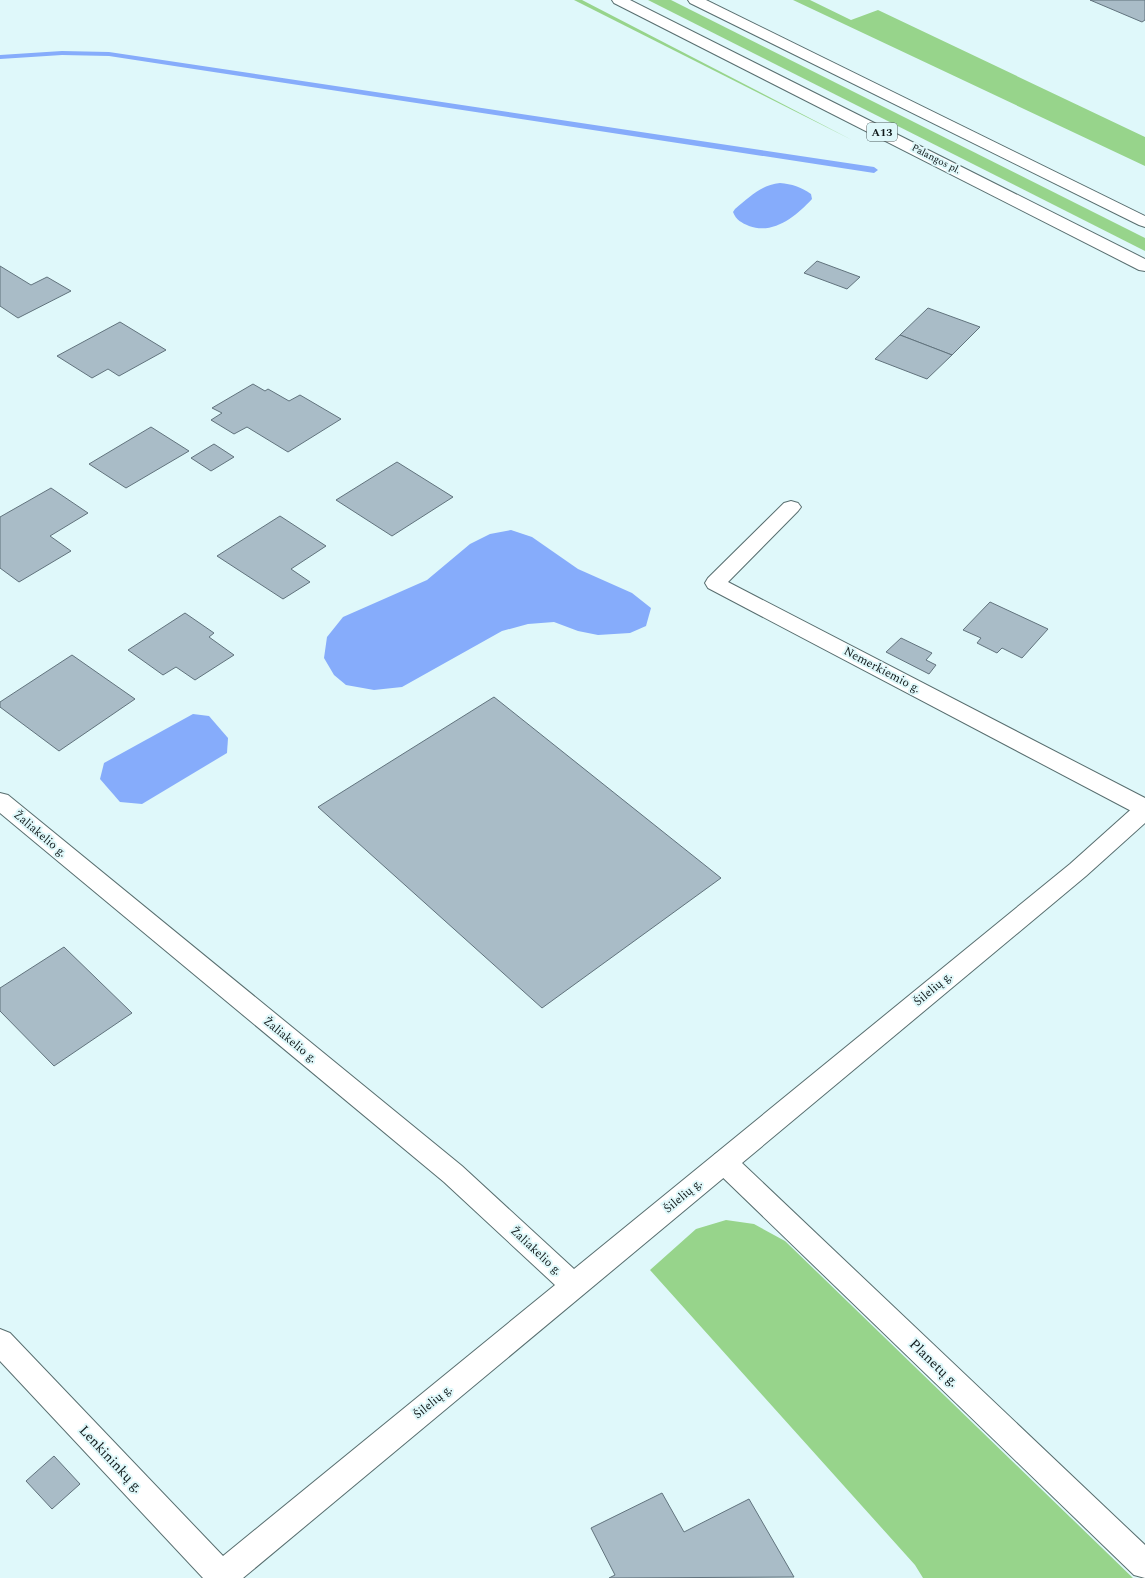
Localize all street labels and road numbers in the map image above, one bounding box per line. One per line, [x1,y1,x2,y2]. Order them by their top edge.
road number: A13 [867,123,897,141]
street label: Palangos pl. [909,140,963,178]
street label: Nemerkiemio g. [840,642,924,698]
street label: Žaliakelio g. [9,806,71,862]
street label: Šilelių g. [909,967,957,1011]
street label: Žaliakelio g. [259,1012,321,1068]
street label: Šilelių g. [659,1174,707,1218]
street label: Žaliakelio g. [506,1222,566,1280]
street label: Planetų g. [905,1334,963,1392]
street label: Šilelių g. [409,1380,457,1424]
street label: Lenkininkų g. [74,1420,148,1498]

